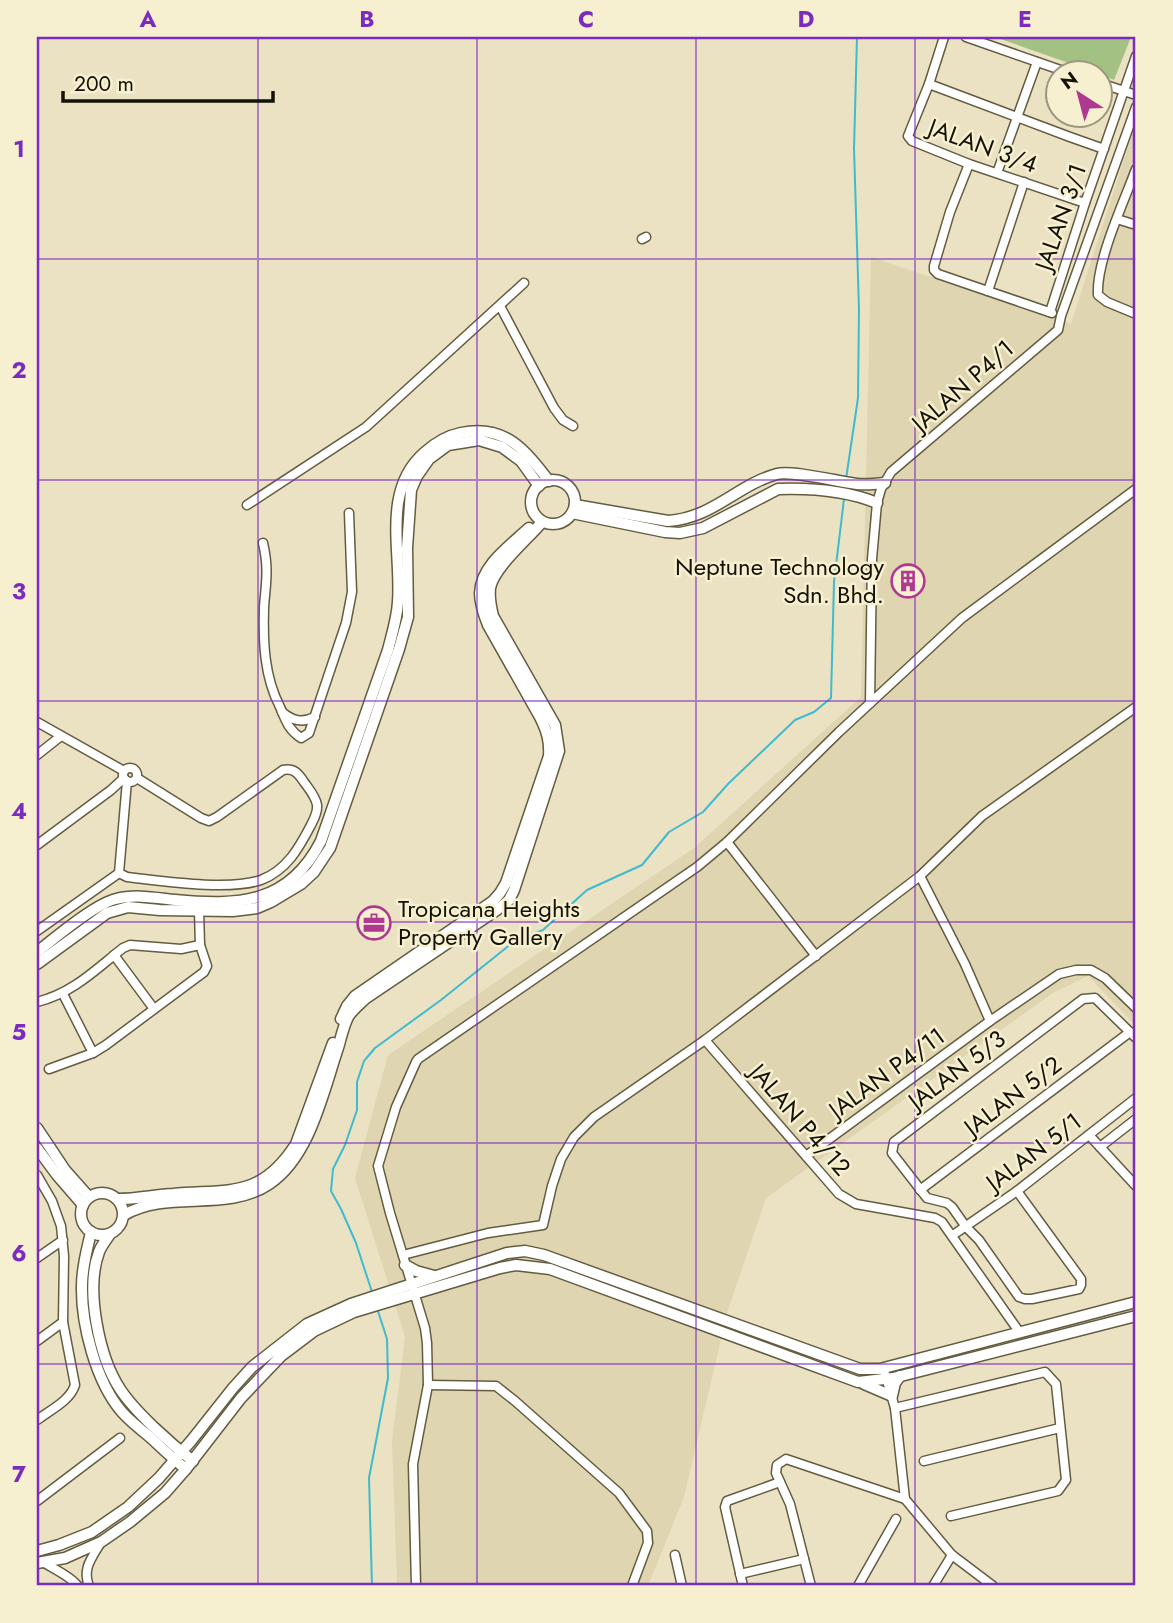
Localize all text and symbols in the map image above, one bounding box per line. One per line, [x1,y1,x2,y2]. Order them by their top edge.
text: A [139,2,157,36]
text: B [359,2,375,36]
text: C [578,2,594,36]
text: D [798,2,815,36]
text: E [1018,2,1032,36]
scale bar [63,60,273,104]
north arrow [1044,60,1114,130]
text: N [1055,65,1083,96]
text: 200 m [74,69,134,99]
street label: JALAN 3/4 [921,109,1043,181]
text: 1 [13,132,25,166]
street label: JALAN 3/1 [1025,159,1095,278]
street label: JALAN P4/1 [902,331,1021,442]
text: 2 [11,353,27,387]
place label: Neptune Technology Sdn. Bhd. [675,549,884,612]
building icon: Neptune Technology Sdn. Bhd. [889,562,927,600]
text: 3 [12,574,26,608]
text: 4 [11,794,27,828]
place label: Tropicana Heights Property Gallery [398,891,580,954]
office icon: Tropicana Heights Property Gallery [355,904,393,942]
text: 5 [12,1015,26,1049]
street label: JALAN P4/11 [819,1019,952,1128]
street label: JALAN 5/3 [898,1021,1013,1120]
street label: JALAN 5/2 [954,1047,1069,1146]
street label: JALAN P4/12 [740,1054,859,1184]
street label: JALAN 5/1 [976,1104,1089,1201]
text: 6 [11,1236,27,1270]
text: 7 [12,1457,26,1491]

